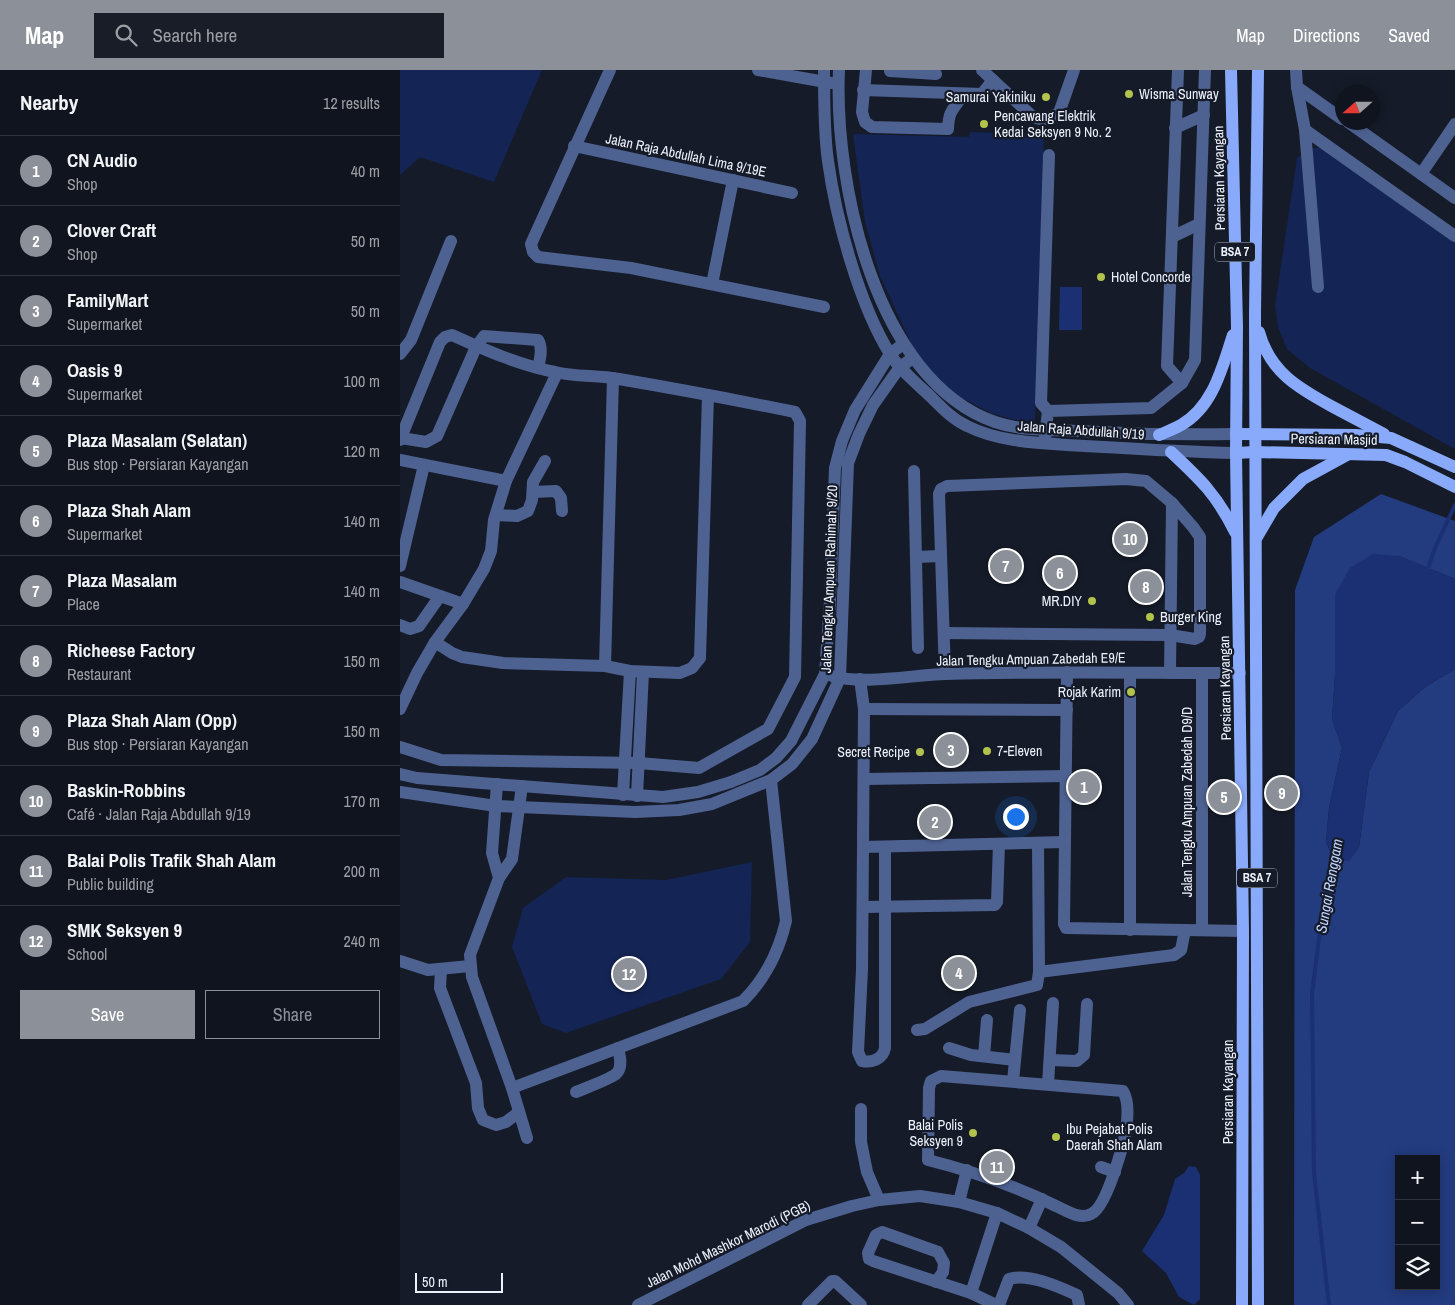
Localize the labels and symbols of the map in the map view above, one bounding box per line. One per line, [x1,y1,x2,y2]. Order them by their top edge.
place label: Wisma Sunway [1139,85,1219,103]
north arrow [1335,85,1380,130]
place label: Samurai Yakiniku [946,88,1036,106]
marker: Wisma Sunway [1123,88,1135,100]
marker: Samurai Yakiniku [1040,91,1052,103]
place label: Pencawang Elektrik Kedai Seksyen 9 No. 2 [994,107,1111,141]
marker: Pencawang Elektrik Kedai Seksyen 9 No. 2 [978,118,990,130]
street label: Persiaran Kayangan [1209,126,1229,230]
street label: Jalan Raja Abdullah Lima 9/19E [604,129,768,181]
road number: BSA 7 [1215,242,1255,262]
place label: Hotel Concorde [1111,268,1191,286]
marker: Hotel Concorde [1095,271,1107,283]
street label: Jalan Raja Abdullah 9/19 [1017,417,1145,443]
street label: Persiaran Masjid [1290,429,1378,449]
street label: Jalan Tengku Ampuan Rahimah 9/20 [817,485,841,673]
pin: 10 [1114,520,1146,558]
pin: 7 [990,547,1022,585]
pin: 6 [1044,554,1076,592]
pin: 8 [1130,568,1162,606]
place label: MR.DIY [1042,592,1082,610]
marker: MR.DIY [1086,595,1098,607]
place label: Burger King [1160,608,1222,626]
marker: Burger King [1144,611,1156,623]
street label: Persiaran Kayangan [1215,636,1235,740]
street label: Jalan Tengku Ampuan Zabedah E9/E [936,648,1126,670]
place label: Rojak Karim [1058,683,1121,701]
marker: Rojak Karim [1125,686,1137,698]
street label: Jalan Tengku Ampuan Zabedah D9/D [1178,707,1196,897]
pin: 3 [935,731,967,769]
place label: 7-Eleven [997,742,1042,760]
place label: Secret Recipe [837,743,910,761]
marker: 7-Eleven [981,745,993,757]
marker: Secret Recipe [914,746,926,758]
pin: 1 [1068,768,1100,806]
pin: 9 [1266,774,1298,812]
pin: 5 [1208,778,1240,816]
pin: 2 [919,803,951,841]
your location [1003,804,1029,830]
water label: Sungai Renggam [1310,837,1348,935]
road number: BSA 7 [1237,868,1277,888]
pin: 4 [943,954,975,992]
pin: 12 [613,955,645,993]
street label: Persiaran Kayangan [1219,1040,1237,1144]
place label: Balai Polis Seksyen 9 [908,1116,963,1150]
place label: Ibu Pejabat Polis Daerah Shah Alam [1066,1120,1162,1154]
marker: Balai Polis Seksyen 9 [967,1127,979,1139]
marker: Ibu Pejabat Polis Daerah Shah Alam [1050,1131,1062,1143]
pin: 11 [981,1148,1013,1186]
street label: Jalan Mohd Mashkor Marodi (PGB) [643,1196,813,1292]
scale bar [415,1270,502,1293]

